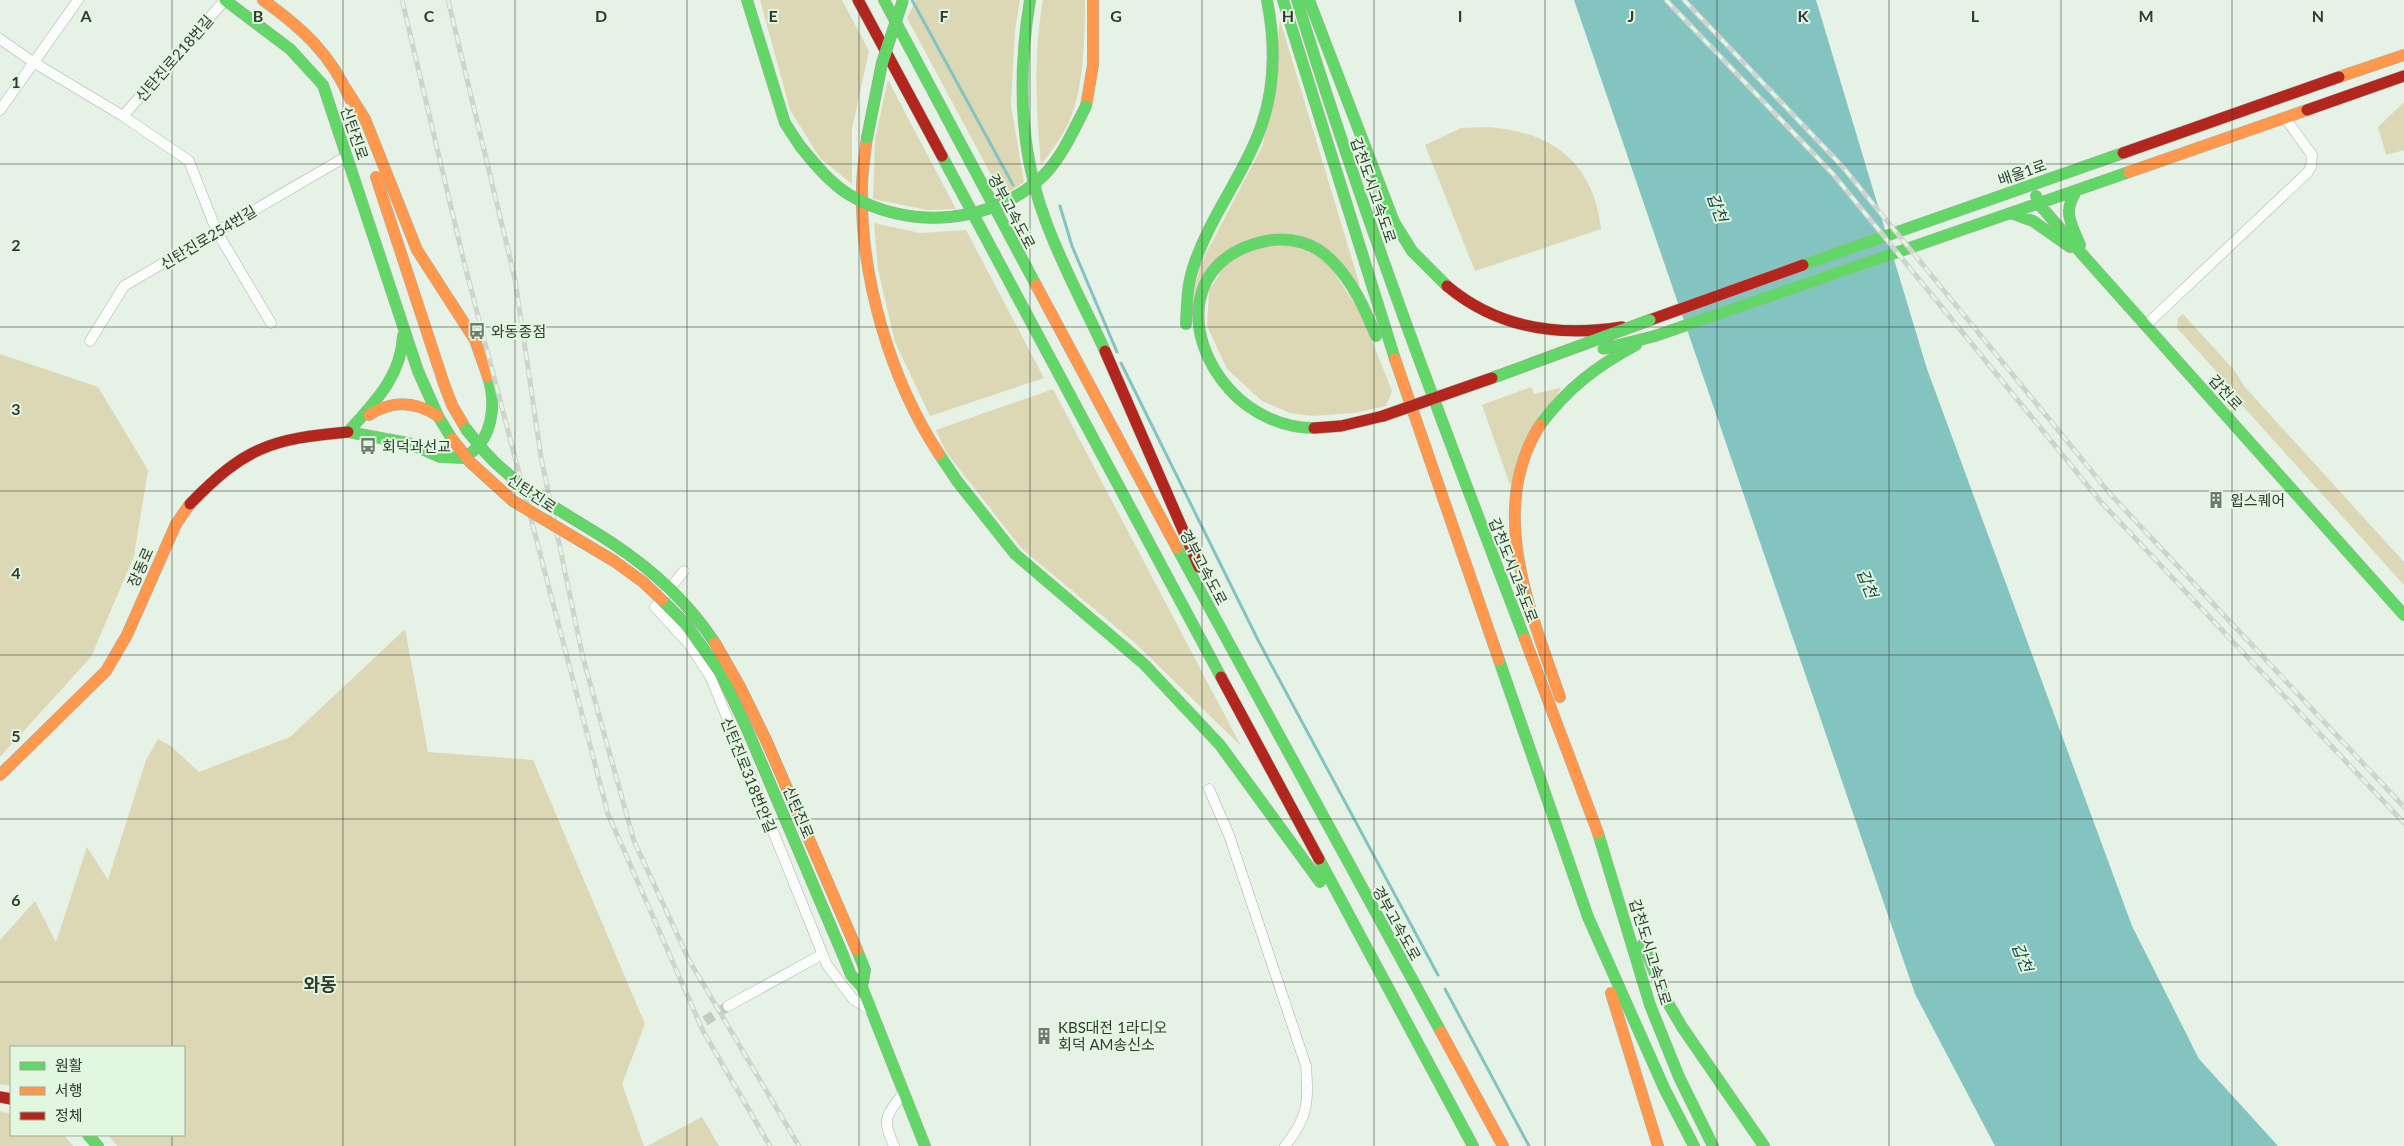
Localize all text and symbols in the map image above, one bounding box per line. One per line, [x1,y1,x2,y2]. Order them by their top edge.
text: A [79,6,92,25]
text: B [253,6,263,25]
text: C [424,6,435,25]
text: D [595,6,607,25]
text: E [768,6,778,25]
text: F [939,6,949,25]
text: G [1110,6,1122,25]
text: H [1282,6,1294,25]
text: I [1458,6,1462,25]
text: J [1628,6,1634,25]
text: K [1798,6,1810,25]
text: L [1971,6,1980,25]
text: M [2138,6,2154,25]
text: N [2312,6,2324,25]
street label: 신탄진로218번길 [131,11,217,105]
text: 1 [11,72,21,91]
street label: 신탄진로 [338,104,372,162]
street label: 갑천도시고속도로 [1348,135,1400,245]
street label: 배울1로 [1995,155,2049,189]
street label: 경부고속도로 [985,170,1039,252]
water label: 갑천 [1704,190,1733,226]
street label: 신탄진로254번길 [157,201,259,273]
text: 2 [11,235,21,254]
bus stop icon: 와동종점 [467,321,487,341]
place label: 와동종점 [491,322,546,340]
street label: 갑천로 [2205,371,2247,413]
text: 3 [11,399,21,418]
bus stop icon: 회덕과선교 [358,436,378,456]
place label: 회덕과선교 [382,437,451,455]
street label: 신탄진로 [504,470,560,516]
building icon: 윕스퀘어 [2206,490,2226,510]
place label: 윕스퀘어 [2230,491,2285,509]
street label: 갑천도시고속도로 [1486,515,1542,625]
street label: 경부고속도로 [1177,526,1231,608]
street label: 장동로 [123,544,157,590]
text: 4 [11,563,21,582]
water label: 갑천 [1854,566,1883,602]
street label: 신탄진로318번안길 [718,715,780,835]
text: 5 [11,726,21,745]
street label: 신탄진로 [780,783,818,841]
street label: 경부고속도로 [1369,882,1425,964]
text: 6 [11,890,21,909]
street label: 갑천도시고속도로 [1626,897,1676,1007]
water label: 갑천 [2009,940,2038,976]
district label: 와동 [303,973,337,995]
place label: KBS대전 1라디오 회덕 AM송신소 [1058,1018,1167,1053]
building icon: KBS대전 1라디오 회덕 AM송신소 [1034,1026,1054,1046]
legend [10,1046,185,1136]
text: 원활 [55,1056,83,1074]
text: 서행 [55,1081,83,1099]
text: 정체 [55,1106,83,1124]

